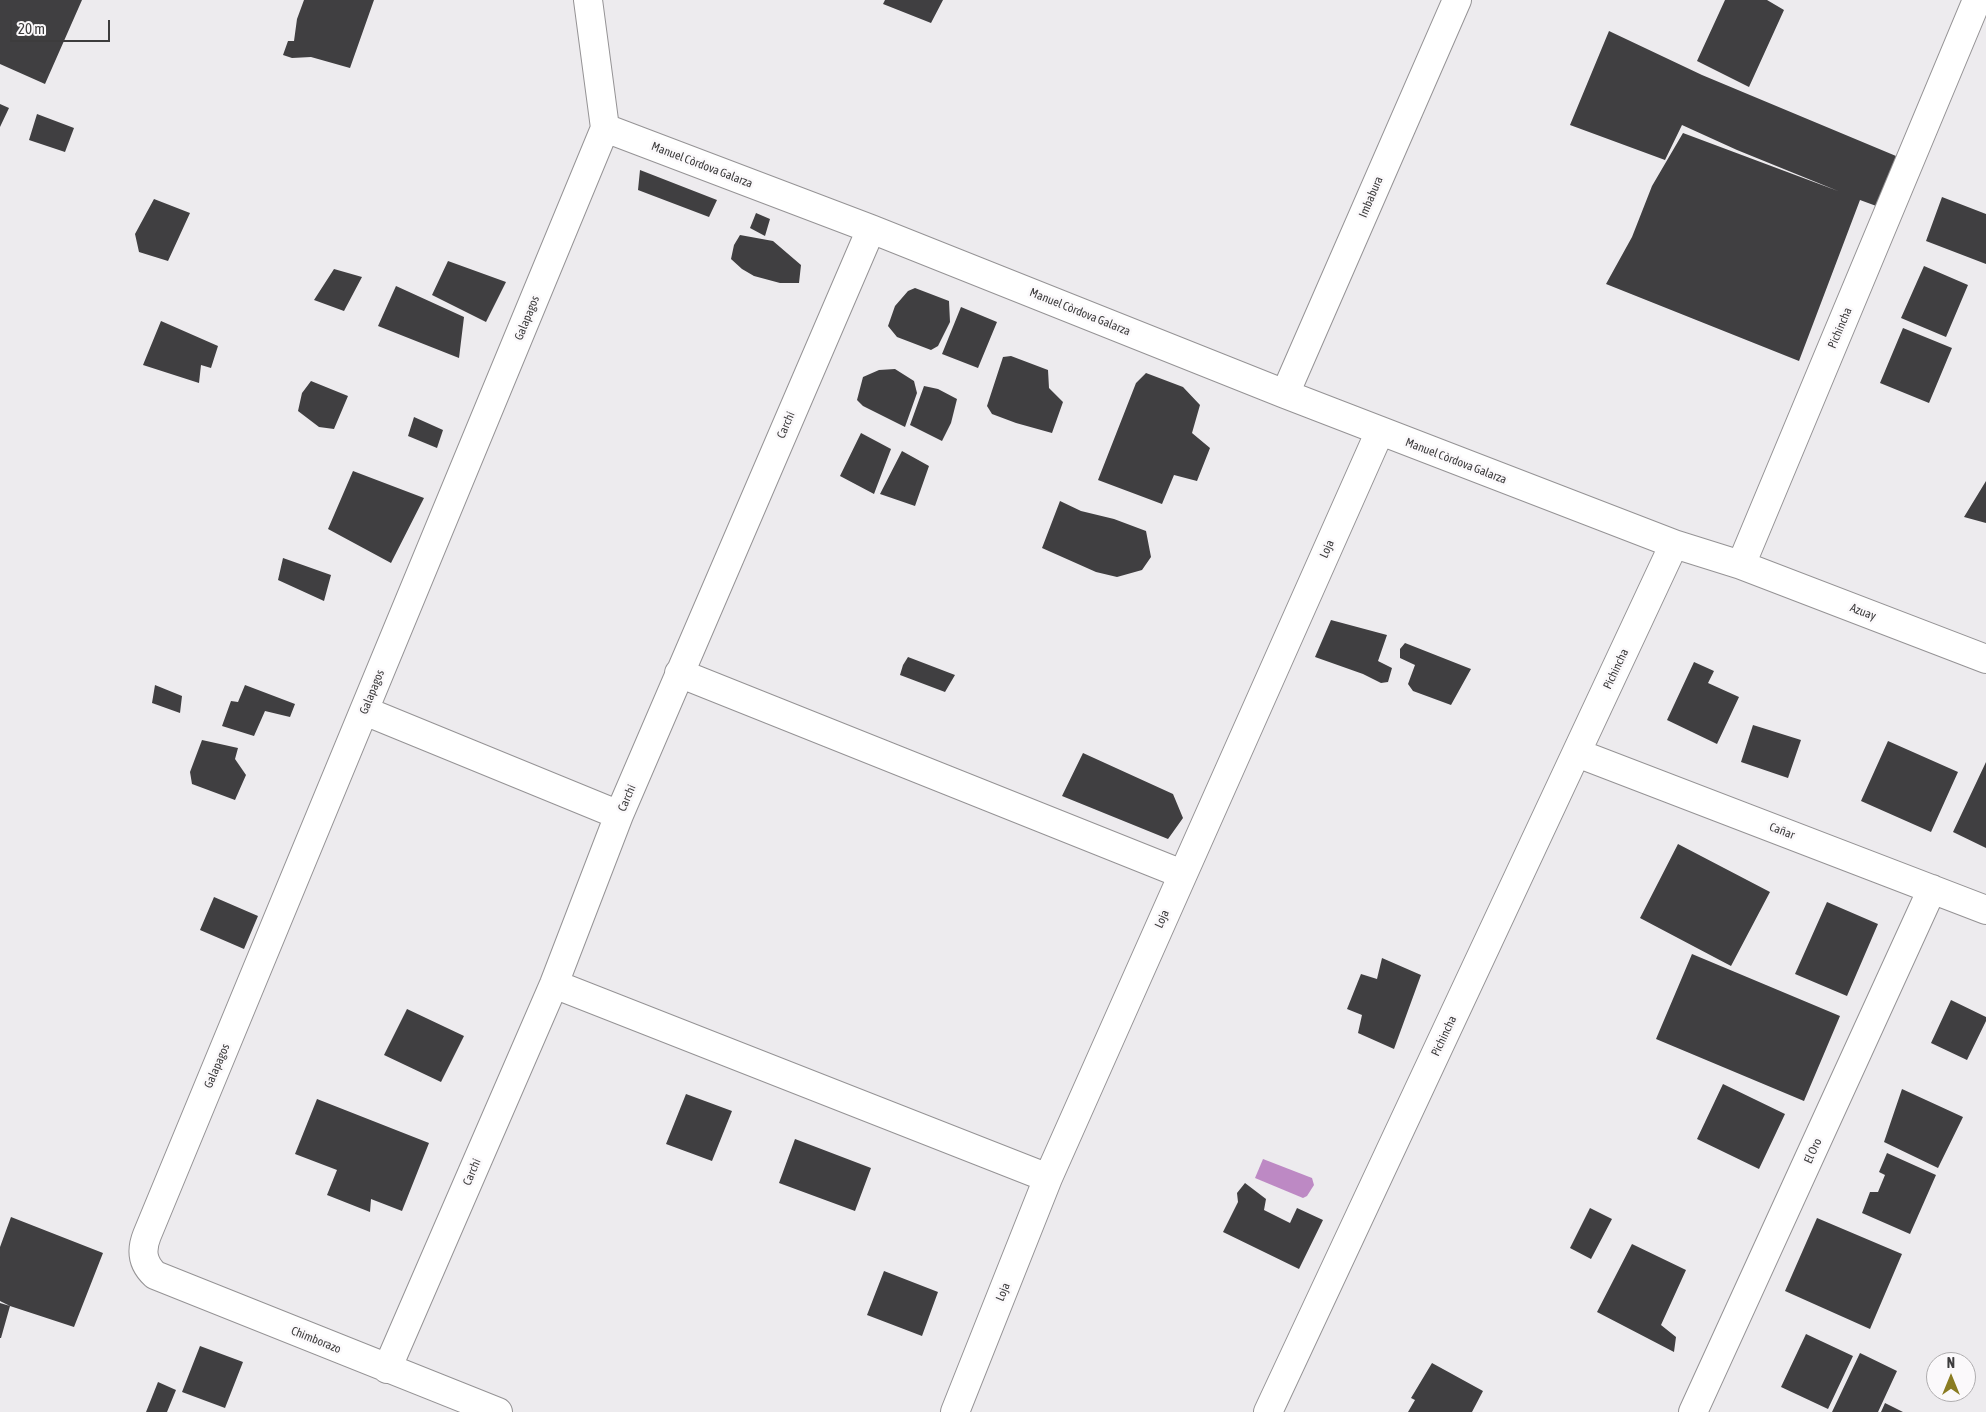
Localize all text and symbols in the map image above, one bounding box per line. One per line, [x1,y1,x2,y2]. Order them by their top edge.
scale bar [12,10,112,42]
text: 20 m [18,20,45,37]
street label: Manuel Còrdova Galarza [649,139,755,191]
street label: Imbabura [1356,174,1386,220]
street label: Manuel Còrdova Galarza [1027,285,1133,339]
street label: Galapagos [512,294,542,342]
street label: Pichincha [1825,305,1855,351]
street label: Carchi [774,410,798,440]
street label: Manuel Còrdova Galarza [1403,435,1509,487]
street label: Loja [1317,538,1337,560]
street label: Azuay [1848,601,1878,623]
street label: Pichincha [1600,646,1632,692]
street label: Galapagos [357,668,387,716]
street label: Carchi [615,783,639,813]
street label: Cañar [1767,820,1797,842]
street label: Loja [1152,908,1172,930]
street label: Pichincha [1428,1013,1460,1059]
street label: Galapagos [201,1042,233,1090]
street label: El Oro [1801,1136,1825,1166]
street label: Carchi [460,1157,484,1187]
street label: Loja [993,1281,1013,1303]
street label: Chimborazo [289,1323,343,1357]
north arrow [1926,1352,1976,1402]
text: N [1947,1355,1955,1371]

